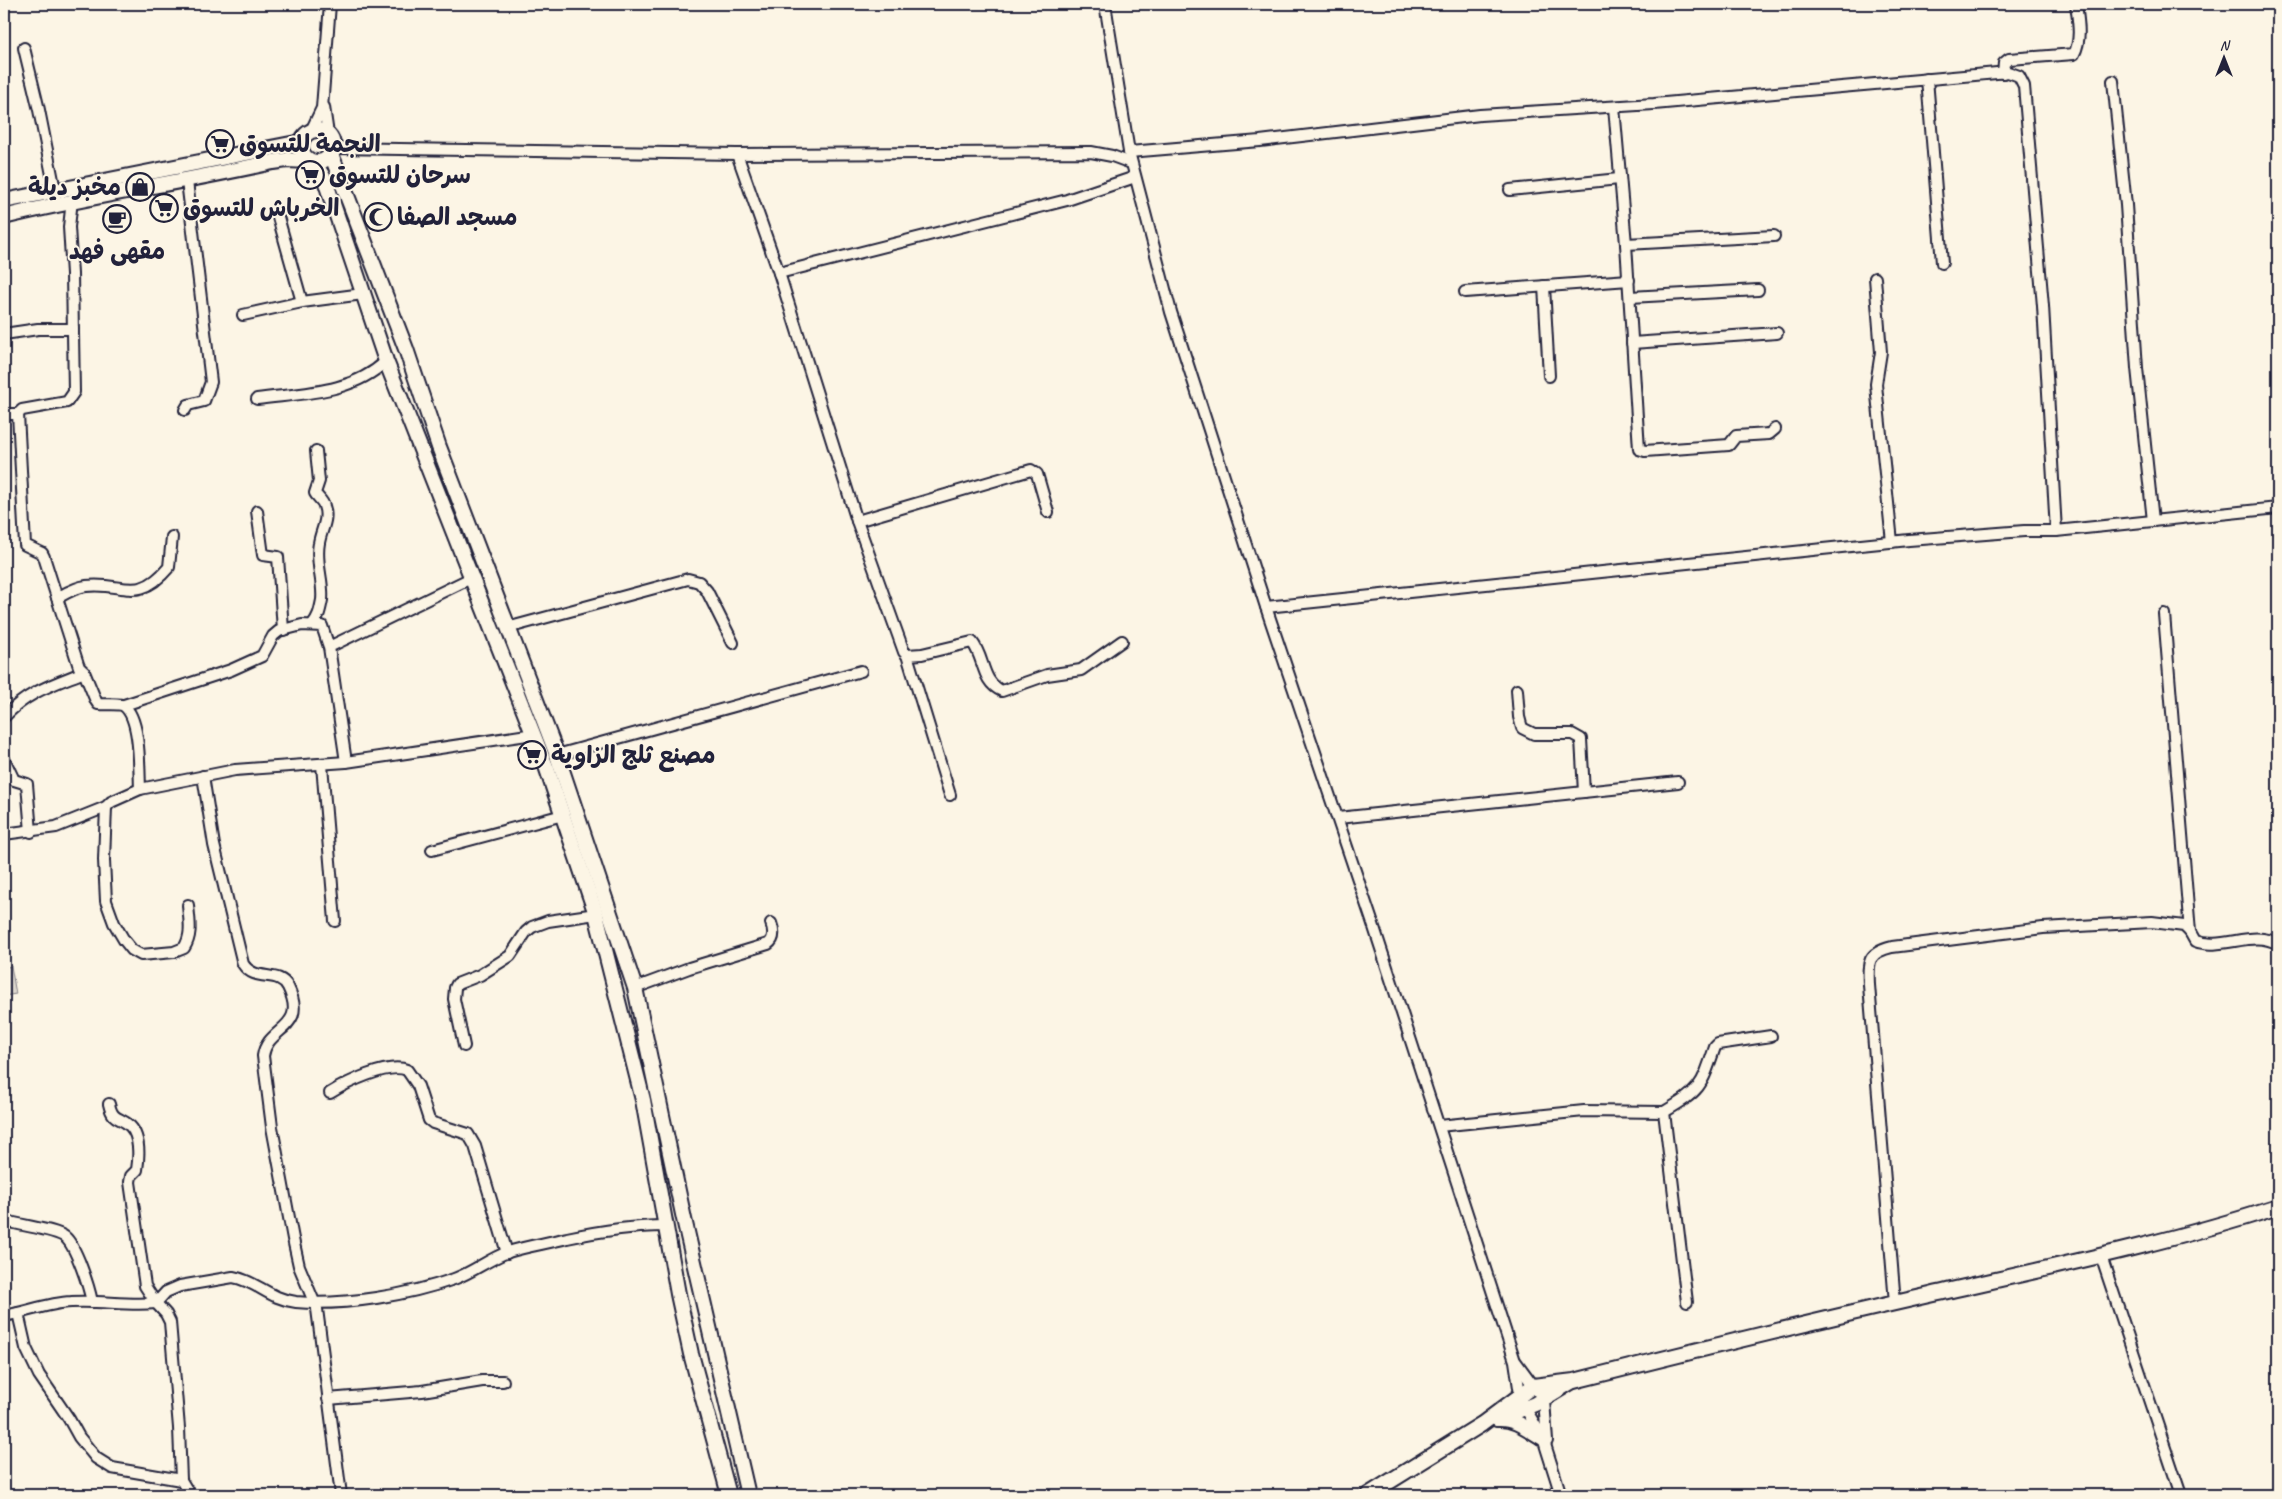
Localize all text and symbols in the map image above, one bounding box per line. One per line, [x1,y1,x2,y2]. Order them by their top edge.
north arrow [2200,32,2250,82]
text: N [2220,37,2231,54]
supermarket icon: النجمة للتسوق [205,129,235,159]
place label: النجمة للتسوق [239,129,381,160]
supermarket icon: سرحان للتسوق [295,160,325,190]
place label: سرحان للتسوق [329,160,471,191]
place label: مخبز ديلة [28,172,121,202]
shop icon: مخبز ديلة [125,172,155,202]
supermarket icon: الخرباش للتسوق [149,193,179,223]
place label: الخرباش للتسوق [183,193,339,224]
mosque icon: مسجد الصفا [363,202,393,232]
place label: مسجد الصفا [397,202,517,232]
cafe icon: مقهى فهد [102,204,132,234]
place label: مقهى فهد [69,236,165,266]
supermarket icon: مصنع ثلج الزاوية [517,740,547,770]
place label: مصنع ثلج الزاوية [551,740,716,772]

